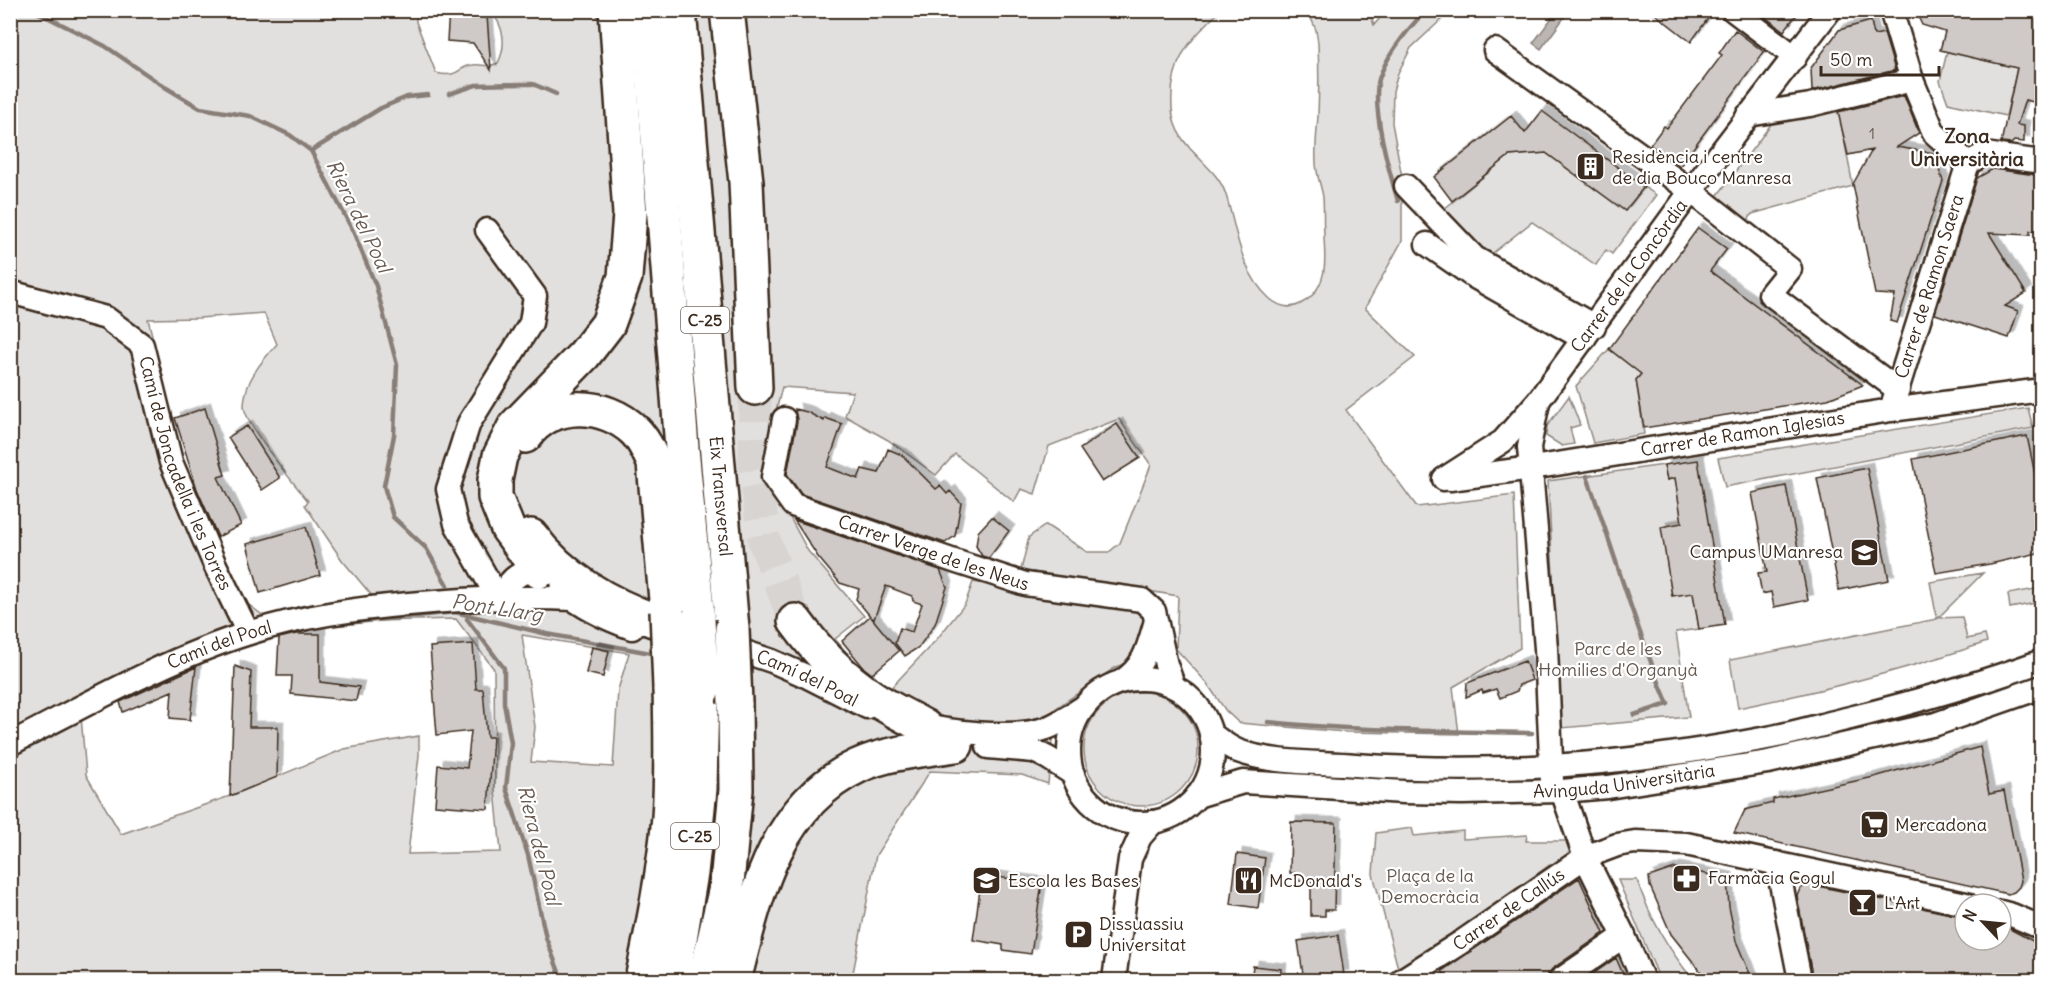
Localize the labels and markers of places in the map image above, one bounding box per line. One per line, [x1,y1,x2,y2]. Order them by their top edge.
place label: Residència i centre de dia Bouco Manresa [1612,145,1792,189]
building icon: Residència i centre de dia Bouco Manresa [1575,151,1607,183]
school or university icon: Campus UManresa [1848,536,1880,568]
place label: Campus UManresa [1690,540,1843,563]
supermarket icon: Mercadona [1858,809,1890,841]
place label: Mercadona [1895,813,1987,836]
pharmacy icon: Farmàcia Cogul [1671,862,1703,894]
school or university icon: Escola les Bases [971,865,1003,897]
restaurant icon: McDonald's [1232,865,1264,897]
place label: Farmàcia Cogul [1708,866,1835,889]
place label: Escola les Bases [1008,869,1139,892]
place label: McDonald's [1269,869,1362,892]
bar icon: L'Art [1847,887,1879,919]
place label: L'Art [1884,891,1920,914]
place label: Dissuassiu Universitat [1099,912,1186,956]
parking icon: Dissuassiu Universitat [1062,918,1094,950]

